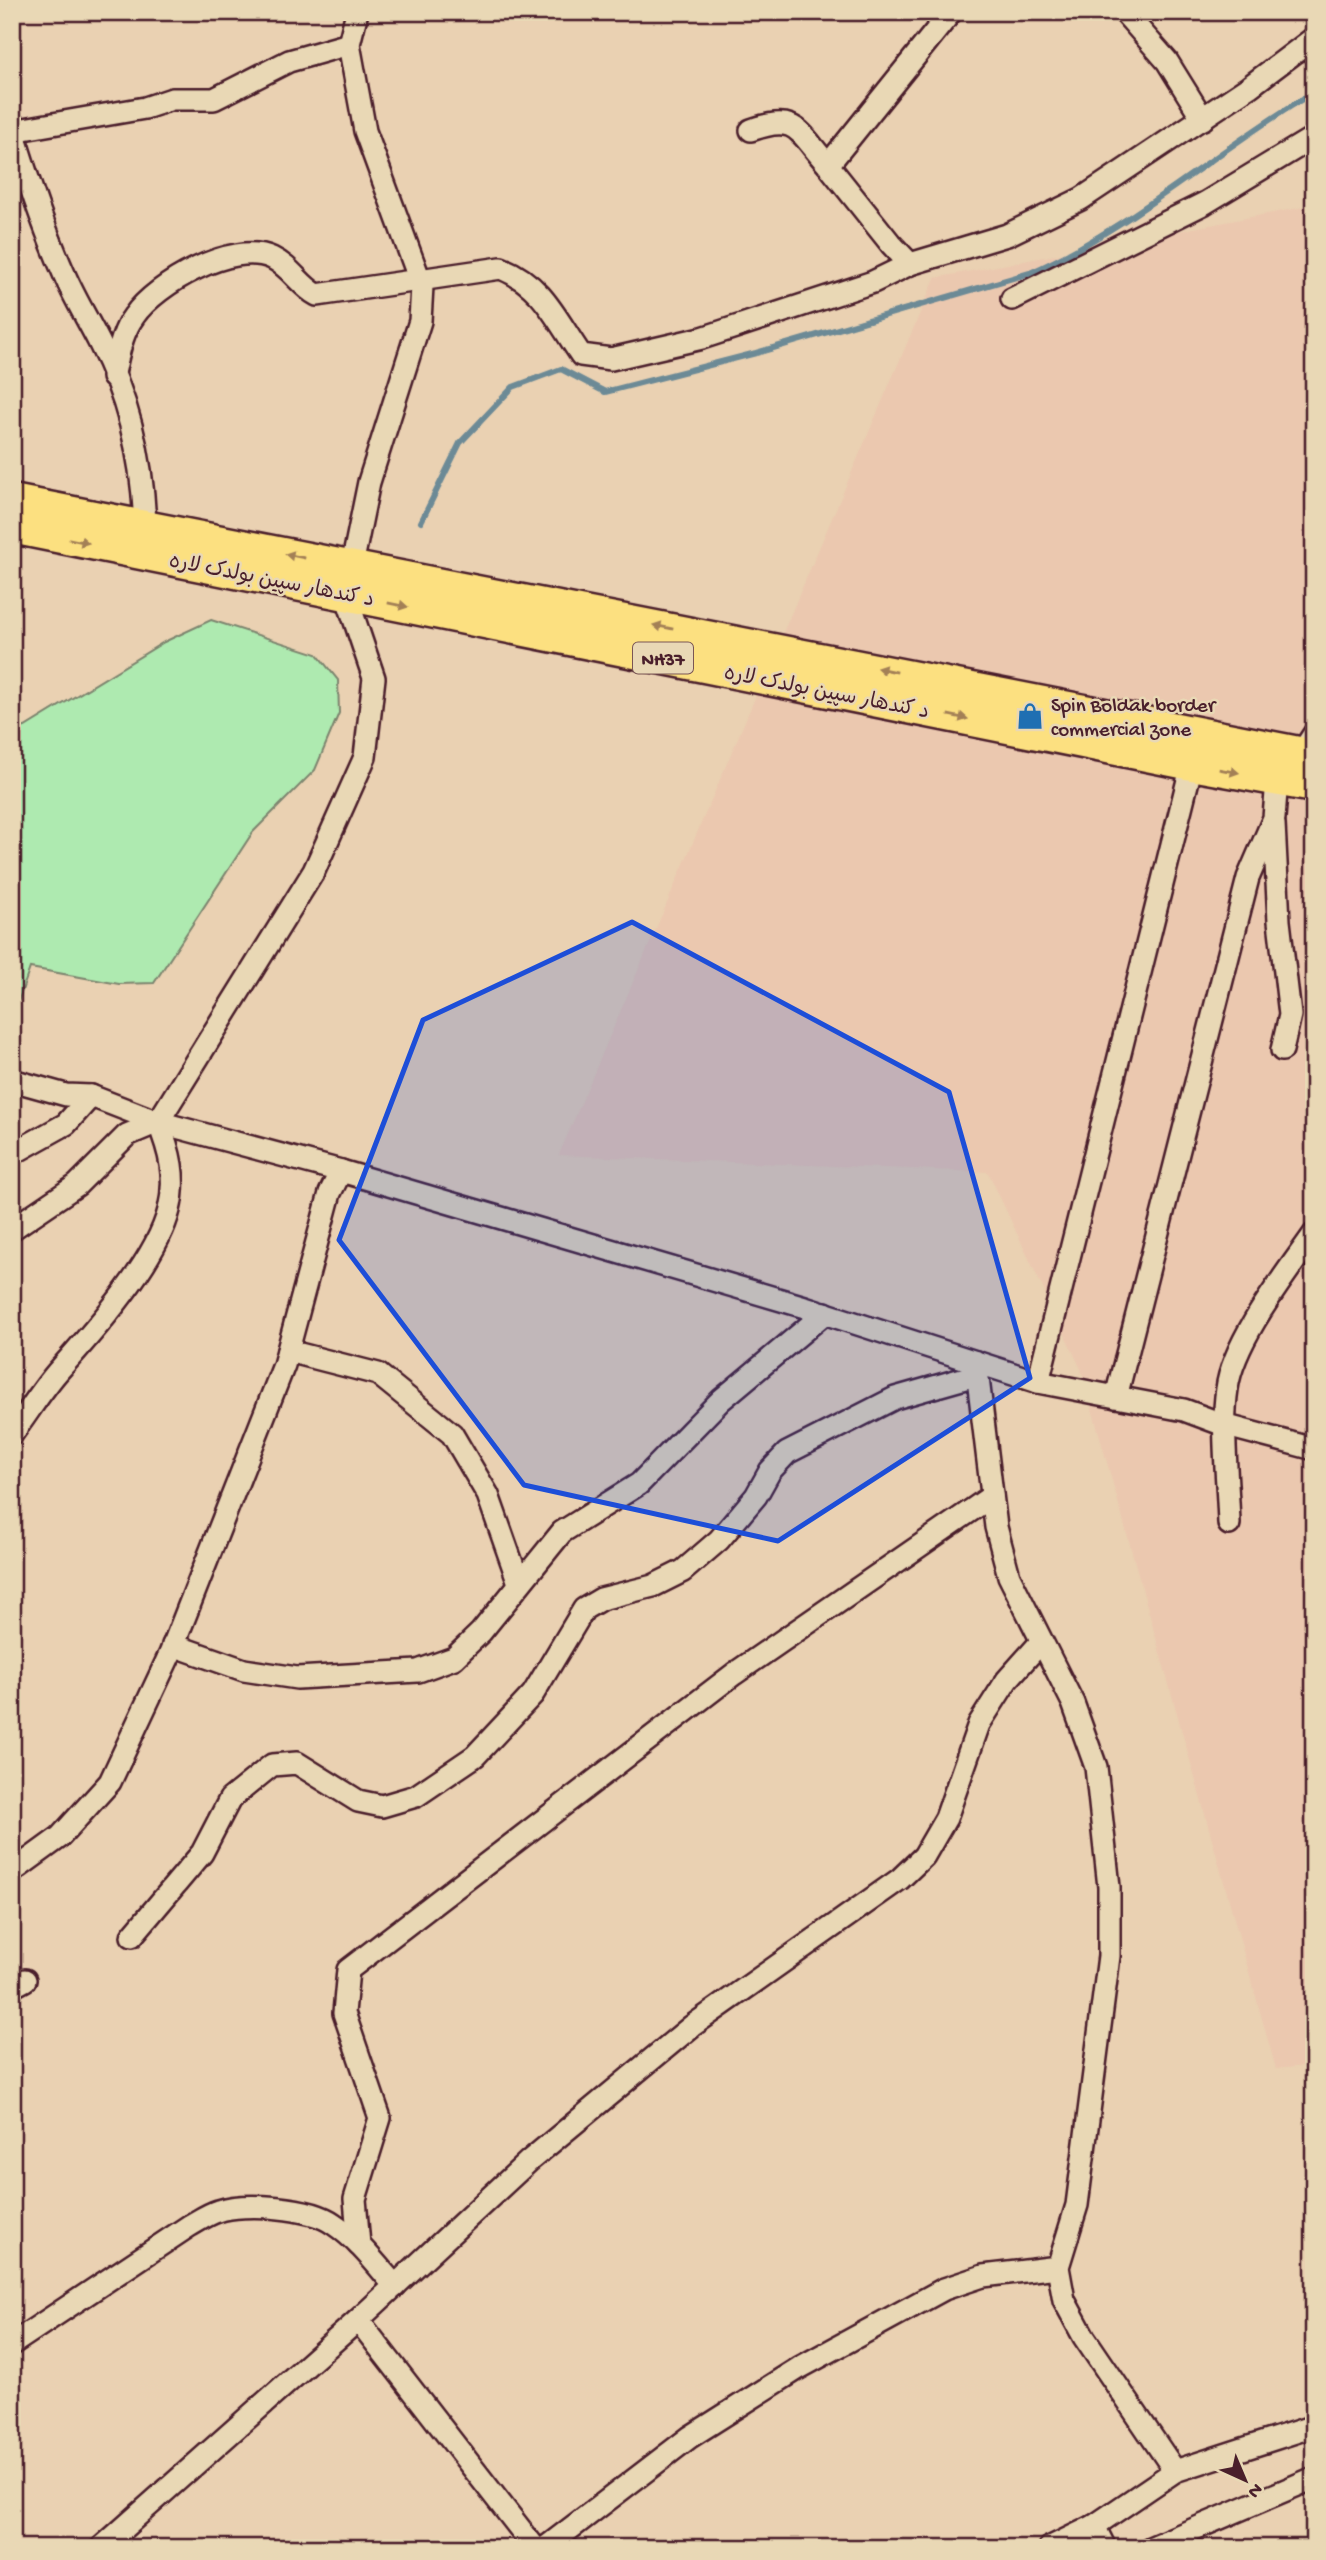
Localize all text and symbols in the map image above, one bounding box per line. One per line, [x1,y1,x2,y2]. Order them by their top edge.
one-way arrow [68,535,90,546]
street label: د کندهار سپین بولدک لاره [167,550,376,615]
one-way arrow [284,550,306,561]
one-way arrow [387,600,409,611]
one-way arrow [652,621,674,632]
road number: NH37 [633,642,693,674]
street label: د کندهار سپین بولدک لاره [722,662,931,727]
one-way arrow [876,664,898,675]
place label: Spin Boldak border commercial zone [1051,695,1217,744]
shop icon: Spin Boldak border commercial zone [1015,701,1045,731]
one-way arrow [947,712,969,723]
one-way arrow [1218,766,1240,777]
north arrow [1210,2444,1280,2514]
text: N [1242,2477,1267,2502]

